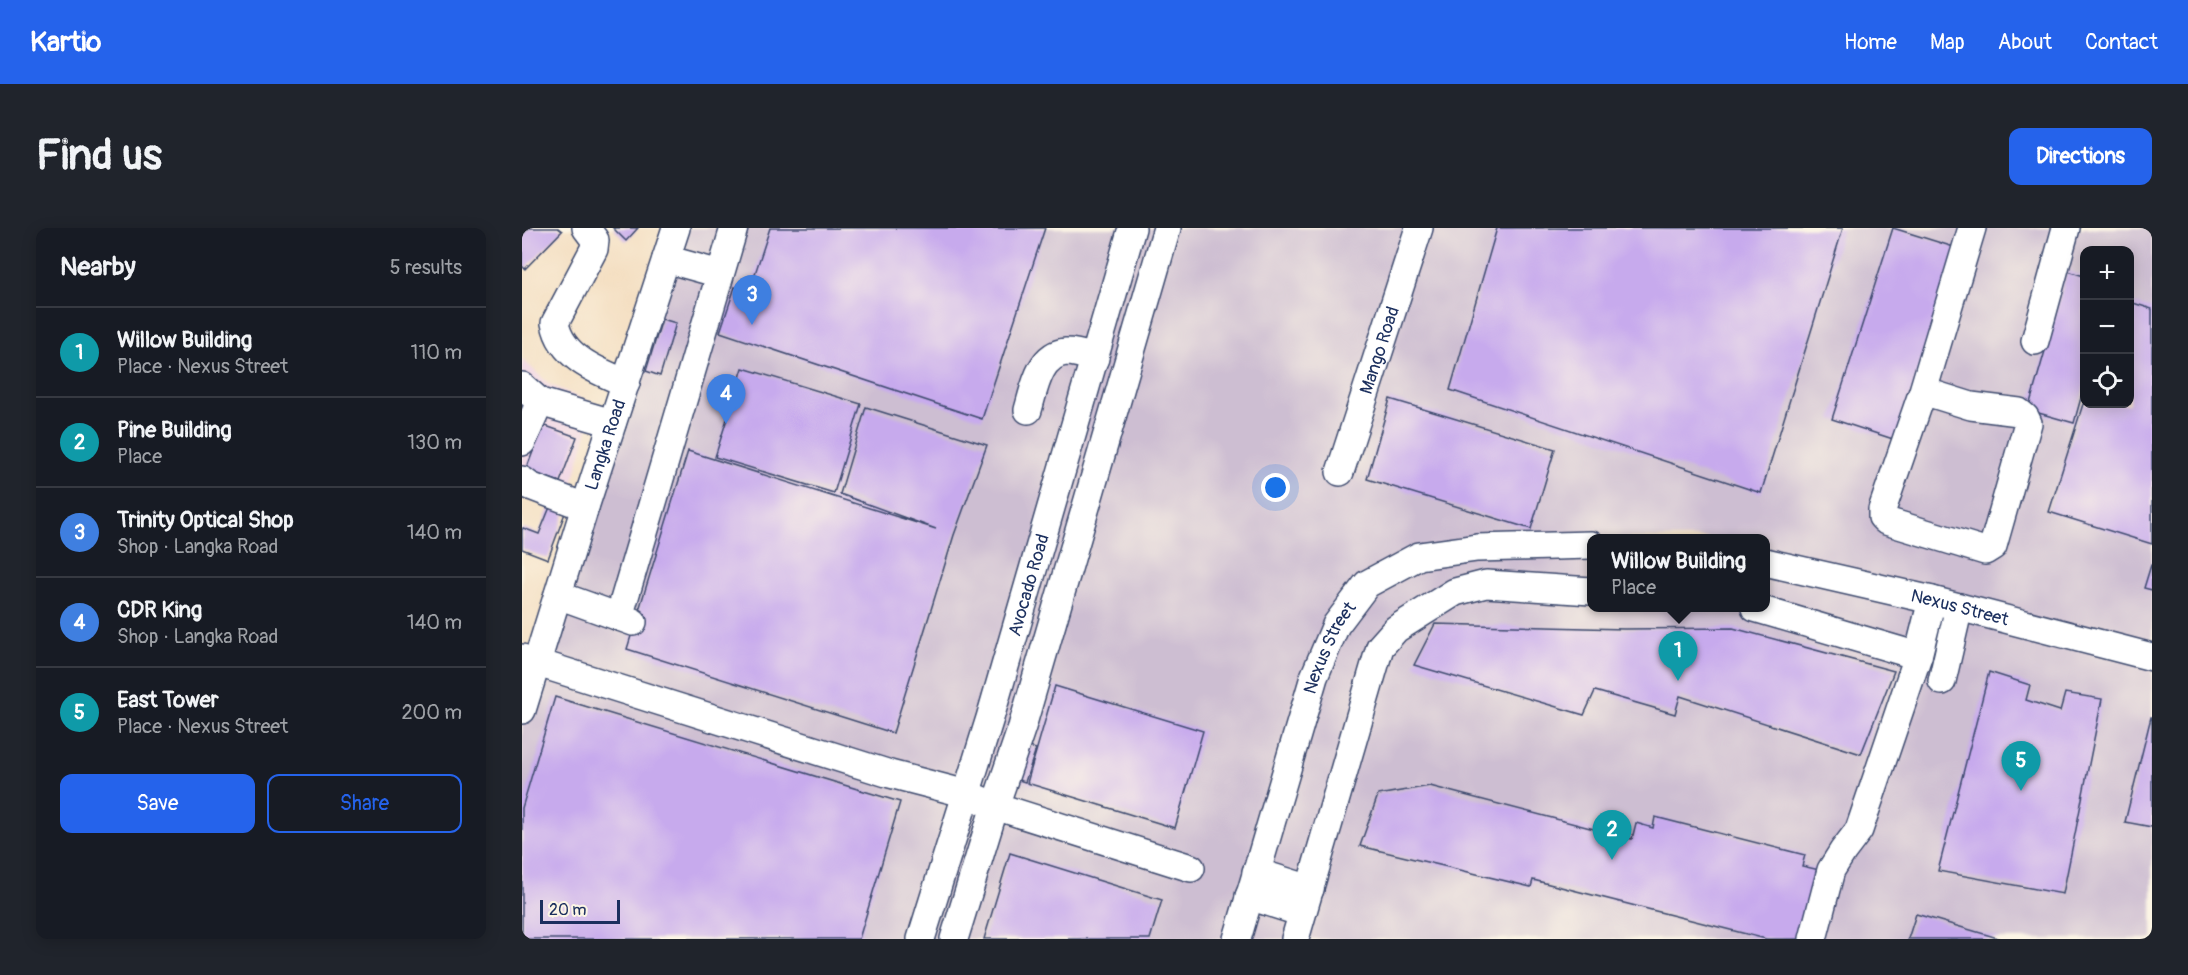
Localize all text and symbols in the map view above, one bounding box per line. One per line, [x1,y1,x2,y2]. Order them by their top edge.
text: Kartio [30,25,101,60]
text: Home [1844,29,1897,56]
text: Map [1930,29,1965,56]
text: About [1998,29,2052,56]
text: Contact [2085,29,2158,56]
button: Directions [2009,128,2152,185]
text: Find us [36,130,162,182]
map controls [2080,246,2134,408]
button: + [2080,246,2134,300]
text: Nearby [60,251,136,283]
text: 5 results [390,255,462,280]
pin: 3 [732,276,772,325]
button: − [2080,300,2134,354]
street label: Mango Road [1355,304,1405,397]
text: Willow Building [117,326,252,354]
text: 1 [76,340,83,365]
text: 110 m [411,340,462,365]
text: Place · Nexus Street [117,354,288,379]
button: locate [2080,354,2134,408]
pin: 4 [706,374,746,424]
street label: Langka Road [580,397,631,493]
text: Pine Building [117,416,232,444]
text: 2 [74,430,85,455]
text: 130 m [407,430,462,455]
text: Place [117,444,162,469]
your location [1261,473,1290,502]
text: Trinity Optical Shop [117,506,294,534]
text: 3 [74,520,85,545]
text: 140 m [407,520,462,545]
street label: Avocado Road [1003,531,1055,639]
text: Shop · Langka Road [117,534,278,559]
popup [1587,534,1770,612]
text: Willow Building [1611,547,1746,575]
text: Place [1611,575,1656,600]
street label: Nexus Street [1909,585,2012,632]
text: CDR King [117,596,202,624]
street label: Nexus Street [1299,597,1362,697]
text: 4 [74,610,85,635]
text: 140 m [407,610,462,635]
text: Shop · Langka Road [117,624,278,649]
pin: 1 [1658,632,1698,681]
text: East Tower [117,686,219,714]
text: 5 [74,700,85,725]
text: 200 m [401,700,462,725]
text: Place · Nexus Street [117,714,288,739]
pin: 5 [2002,742,2040,791]
button: Save [60,774,255,833]
button: Share [267,774,462,833]
pin: 2 [1592,810,1632,860]
scale bar [540,897,620,924]
text: 20 m [549,900,587,920]

